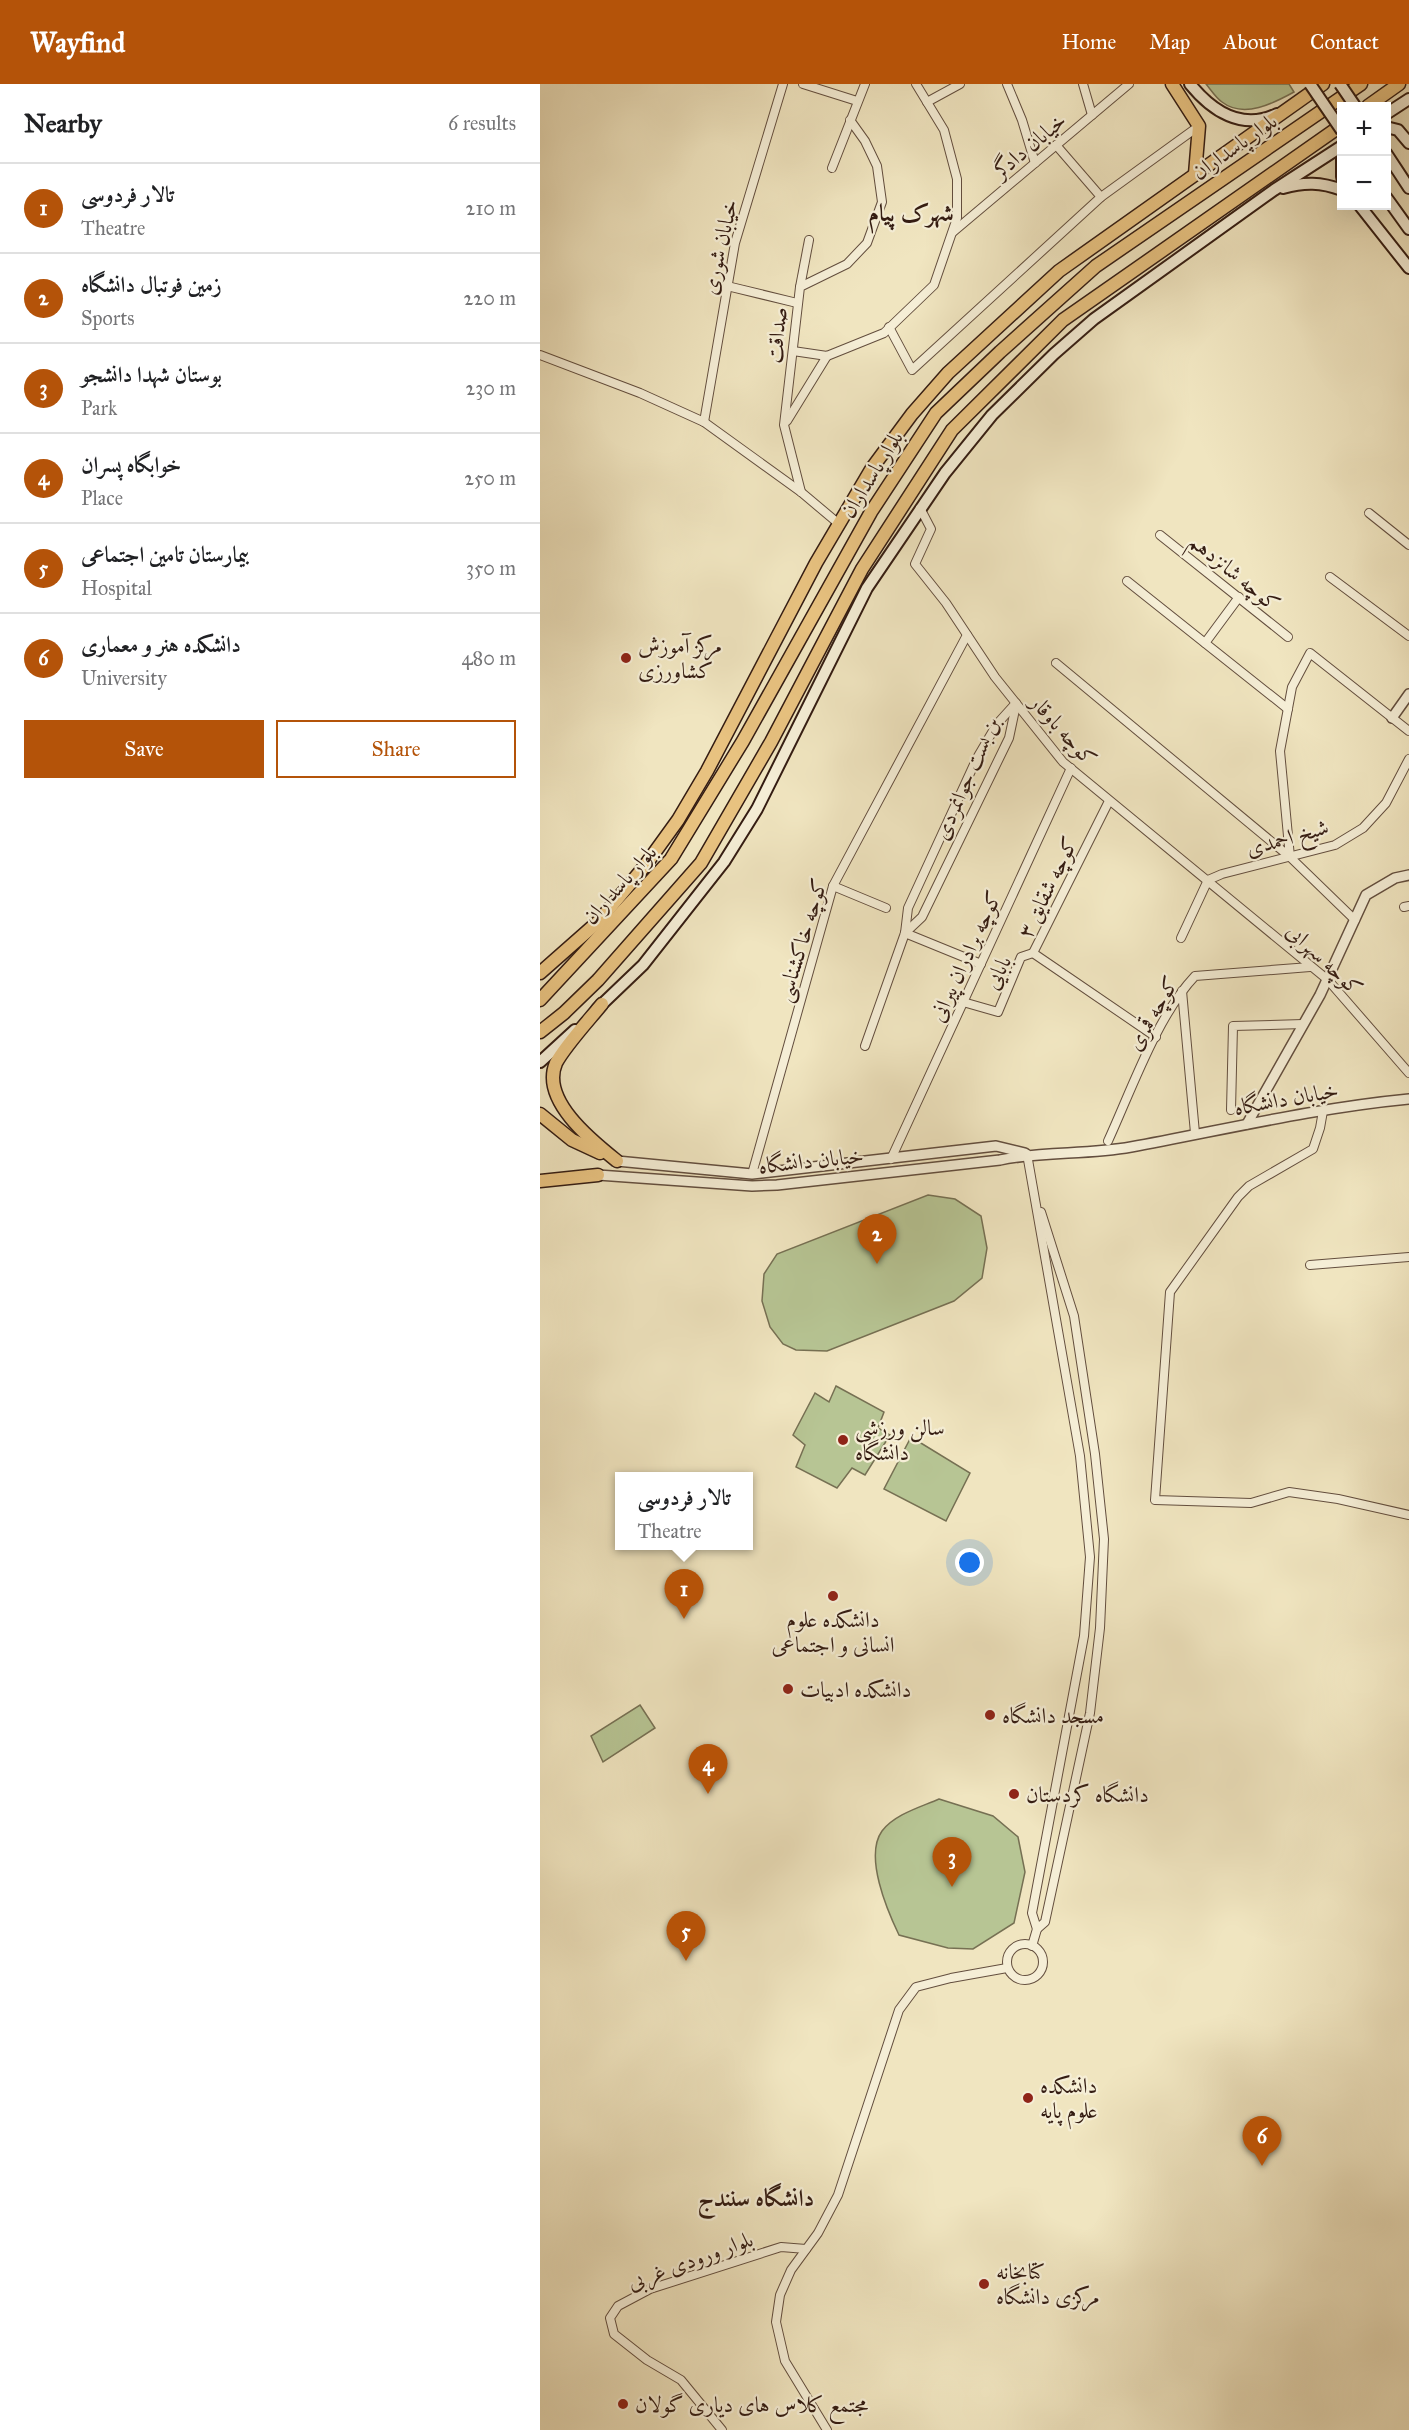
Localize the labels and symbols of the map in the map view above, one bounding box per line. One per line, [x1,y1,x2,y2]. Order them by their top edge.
street label: خیابان دادگر [985,106,1072,185]
street label: بلوار پاسداران [1186,107,1284,188]
street label: خیابان شوری [695,197,744,297]
district label: شهرک پیام [868,198,954,234]
street label: صداقت [760,306,793,365]
street label: بلوار پاسداران [834,426,911,525]
street label: کوچه شانزدهم [1179,527,1286,623]
place label: مرکز آموزش کشاورزی [638,632,722,684]
marker: مرکز آموزش کشاورزی [619,651,633,665]
street label: کوچه باوقار [1022,688,1103,773]
street label: بن بست جوانمردی [927,713,1006,844]
street label: شیخ احمدی [1243,813,1333,868]
street label: کوچه شقایق ۳ [1011,832,1085,943]
street label: بلوار پاسداران [577,839,664,932]
street label: کوچه خاکشناسی [770,875,835,1006]
street label: کوچه برادران پیرانی [923,886,1010,1027]
street label: کوچه سهرابی [1279,917,1368,1004]
street label: بابایی [978,951,1019,995]
street label: کوچه قمری [1120,971,1186,1056]
street label: خیابان دانشگاه [1232,1076,1340,1121]
street label: خیابان دانشگاه [757,1142,865,1179]
pin: 2 [858,1214,896,1264]
place label: سالن ورزشی دانشگاه [855,1414,945,1466]
marker: سالن ورزشی دانشگاه [836,1433,850,1447]
your location [955,1548,984,1577]
pin: 1 [664,1570,704,1619]
marker: دانشکده علوم انسانی و اجتماعی [826,1589,840,1603]
place label: دانشکده علوم انسانی و اجتماعی [771,1606,895,1658]
place label: دانشکده ادبیات [800,1676,911,1703]
marker: دانشکده ادبیات [781,1682,795,1696]
place label: مسجد دانشگاه [1002,1702,1104,1729]
marker: مسجد دانشگاه [983,1708,997,1722]
pin: 4 [688,1744,728,1794]
place label: دانشگاه کردستان [1026,1781,1149,1808]
marker: دانشگاه کردستان [1007,1787,1021,1801]
pin: 3 [932,1838,972,1887]
pin: 5 [666,1912,706,1961]
place label: دانشکده علوم پایه [1040,2072,1098,2130]
marker: دانشکده علوم پایه [1021,2091,1035,2105]
pin: 6 [1242,2116,1282,2166]
district label: دانشگاه سنندج [698,2182,814,2220]
street label: بلوار ورودی غربی [624,2225,758,2299]
place label: کتابخانه مرکزی دانشگاه [996,2258,1100,2312]
marker: کتابخانه مرکزی دانشگاه [977,2277,991,2291]
place label: مجتمع کلاس های دیاری گولان [635,2391,869,2424]
marker: مجتمع کلاس های دیاری گولان [616,2397,630,2411]

